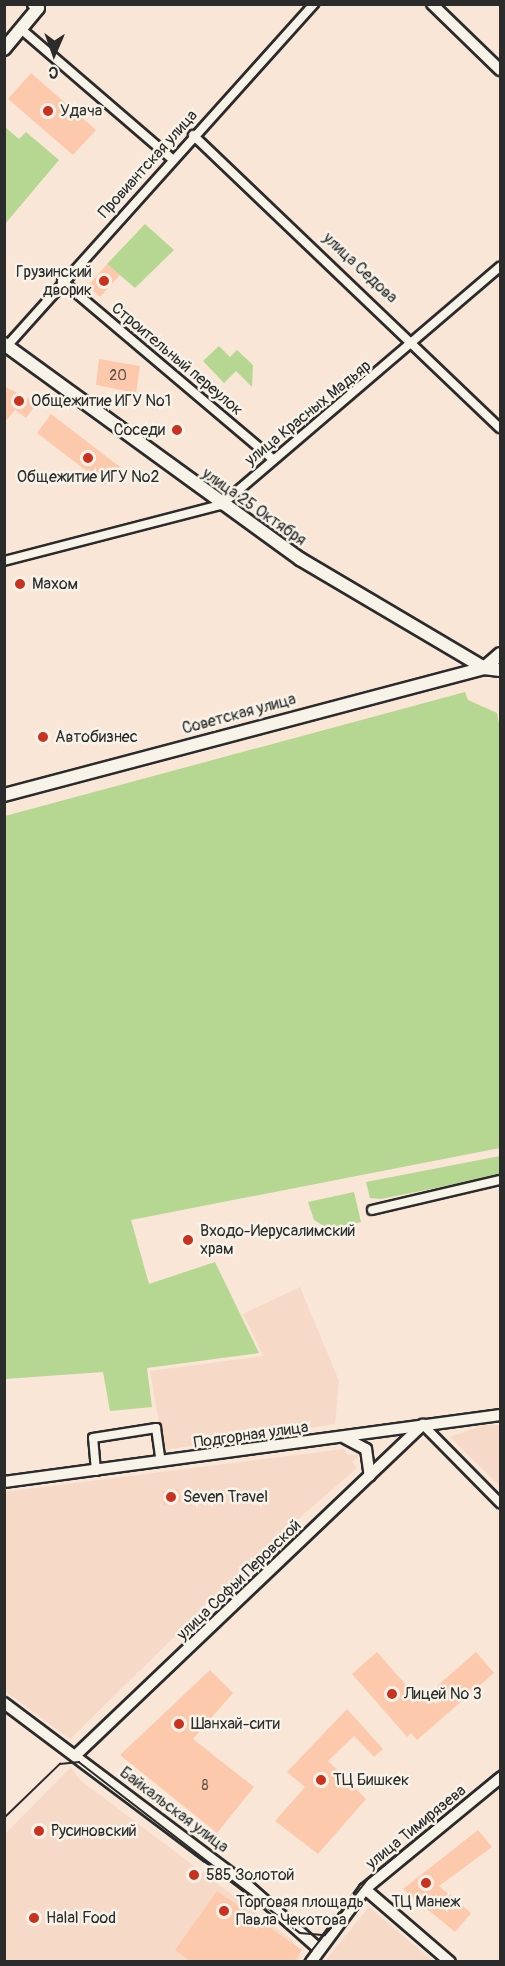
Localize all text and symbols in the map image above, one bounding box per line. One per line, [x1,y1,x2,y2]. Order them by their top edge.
north arrow [24,24,84,84]
text: С [48,62,59,82]
place label: Удача [60,101,102,121]
marker: Удача [41,104,55,118]
street label: Провиантская улица [94,106,202,222]
street label: улица Седова [319,229,401,307]
place label: Грузинский дворик [16,262,92,300]
marker: Грузинский дворик [97,274,111,288]
street label: Строительный переулок [107,298,247,420]
street label: улица Красных Мадьяр [241,356,375,470]
house number: 20 [109,368,127,384]
place label: Общежитие ИГУ №1 [31,391,171,411]
marker: Общежитие ИГУ №1 [12,394,26,408]
place label: Соседи [114,420,165,440]
marker: Соседи [170,423,184,437]
marker: Общежитие ИГУ №2 [81,451,95,465]
street label: улица 25 Октября [198,464,310,550]
place label: Общежитие ИГУ №2 [17,467,159,487]
place label: Махом [32,574,78,594]
marker: Махом [13,577,27,591]
street label: Советская улица [180,690,298,738]
place label: Автобизнес [55,727,138,747]
marker: Автобизнес [36,730,50,744]
place label: Входо-Иерусалимский храм [200,1221,355,1259]
marker: Входо-Иерусалимский храм [181,1233,195,1247]
street label: Подгорная улица [192,1417,310,1453]
place label: Seven Travel [183,1487,268,1507]
marker: Seven Travel [164,1490,178,1504]
street label: улица Софьи Перовской [173,1516,305,1644]
place label: Лицей № 3 [404,1684,482,1704]
marker: Лицей № 3 [385,1687,399,1701]
place label: Шанхай-сити [191,1714,280,1734]
marker: Шанхай-сити [172,1717,186,1731]
street label: Байкальская улица [116,1763,232,1857]
place label: ТЦ Бишкек [333,1770,409,1790]
marker: ТЦ Бишкек [314,1773,328,1787]
house number: 8 [201,1778,209,1794]
street label: улица Тимирязева [362,1781,470,1873]
place label: Русиновский [51,1821,137,1841]
marker: Русиновский [32,1824,46,1838]
place label: 585 Золотой [206,1865,294,1885]
marker: 585 Золотой [187,1868,201,1882]
marker: ТЦ Манеж [419,1876,433,1890]
place label: Торговая площадь Павла Чекотова [236,1892,364,1930]
place label: ТЦ Манеж [392,1892,460,1912]
marker: Торговая площадь Павла Чекотова [217,1904,231,1918]
place label: Halal Food [46,1908,116,1928]
marker: Halal Food [27,1911,41,1925]

